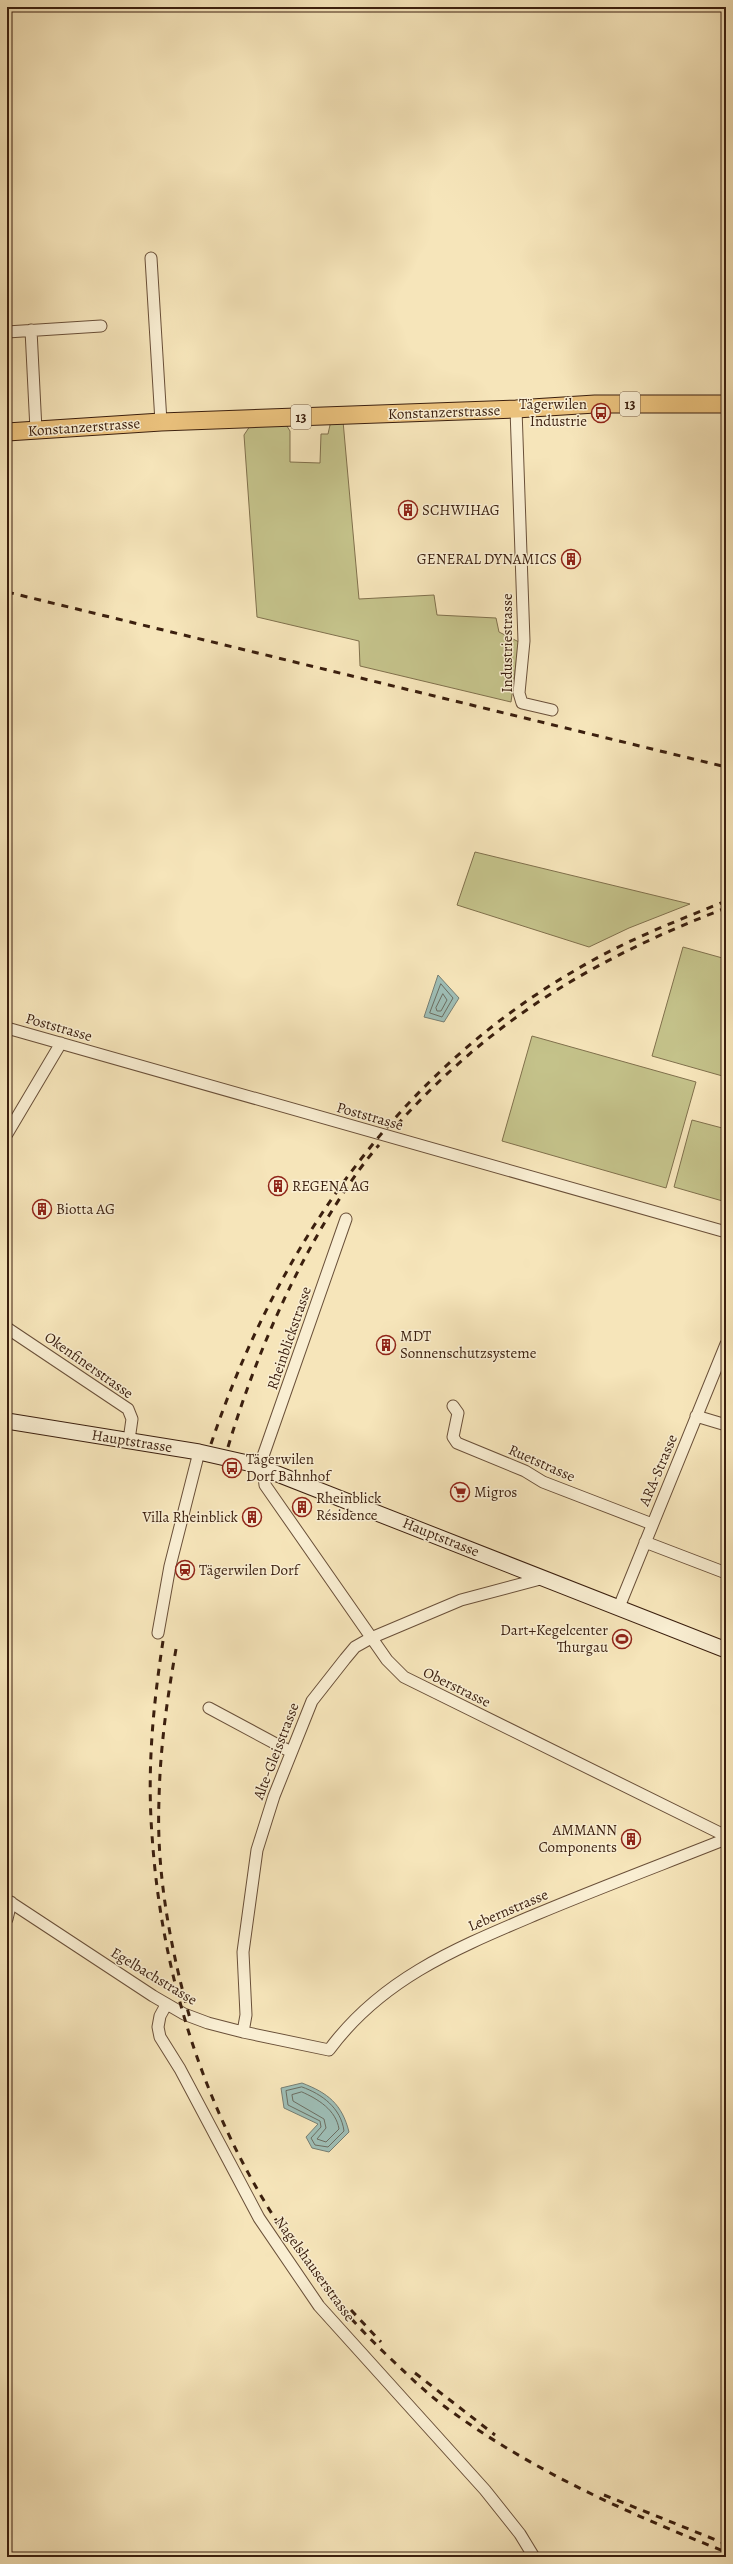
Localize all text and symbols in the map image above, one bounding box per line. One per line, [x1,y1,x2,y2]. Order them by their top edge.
road number: 13 [620,392,640,416]
place label: Tägerwilen Industrie [519,394,587,431]
street label: Konstanzerstrasse [387,400,501,424]
bus stop icon: Tägerwilen Industrie [590,402,612,424]
road number: 13 [291,405,311,429]
street label: Konstanzerstrasse [27,413,141,441]
building icon: SCHWIHAG [397,499,419,521]
place label: SCHWIHAG [422,500,500,520]
building icon: GENERAL DYNAMICS [560,548,582,570]
place label: GENERAL DYNAMICS [417,549,557,569]
street label: Industriestrasse [497,593,517,693]
street label: Poststrasse [23,1008,95,1046]
street label: Poststrasse [334,1097,406,1135]
building icon: REGENA AG [267,1175,289,1197]
place label: REGENA AG [292,1176,370,1196]
building icon: Biotta AG [31,1198,53,1220]
place label: Biotta AG [56,1199,115,1219]
street label: Rheinblickstrasse [262,1283,316,1392]
place label: MDT Sonnenschutzsysteme [400,1326,537,1363]
street label: Okenfinerstrasse [41,1327,138,1403]
building icon: MDT Sonnenschutzsysteme [375,1334,397,1356]
street label: Hauptstrasse [90,1425,174,1457]
street label: ARA-Strasse [634,1431,682,1510]
street label: Ruetstrasse [506,1439,579,1487]
place label: Tägerwilen Dorf Bahnhof [246,1449,332,1486]
bus stop icon: Tägerwilen Dorf Bahnhof [221,1457,243,1479]
supermarket icon: Migros [449,1481,471,1503]
place label: Migros [474,1482,517,1502]
place label: Rheinblick Résidence [316,1488,382,1525]
building icon: Rheinblick Résidence [291,1496,313,1518]
building icon: Villa Rheinblick [241,1506,263,1528]
place label: Villa Rheinblick [141,1507,239,1527]
street label: Hauptstrasse [400,1512,483,1562]
station icon: Tägerwilen Dorf [174,1559,196,1581]
place label: Tägerwilen Dorf [199,1560,301,1580]
place label: Dart+Kegelcenter Thurgau [500,1620,609,1657]
sports icon: Dart+Kegelcenter Thurgau [611,1628,633,1650]
street label: Oberstrasse [420,1662,494,1712]
street label: Alte-Gleisstrasse [248,1699,304,1803]
place label: AMMANN Components [538,1820,617,1857]
building icon: AMMANN Components [620,1828,642,1850]
street label: Lebernstrasse [465,1884,551,1936]
street label: Egelbachstrasse [107,1942,201,2010]
street label: Nagelshauserstrasse [270,2212,360,2326]

